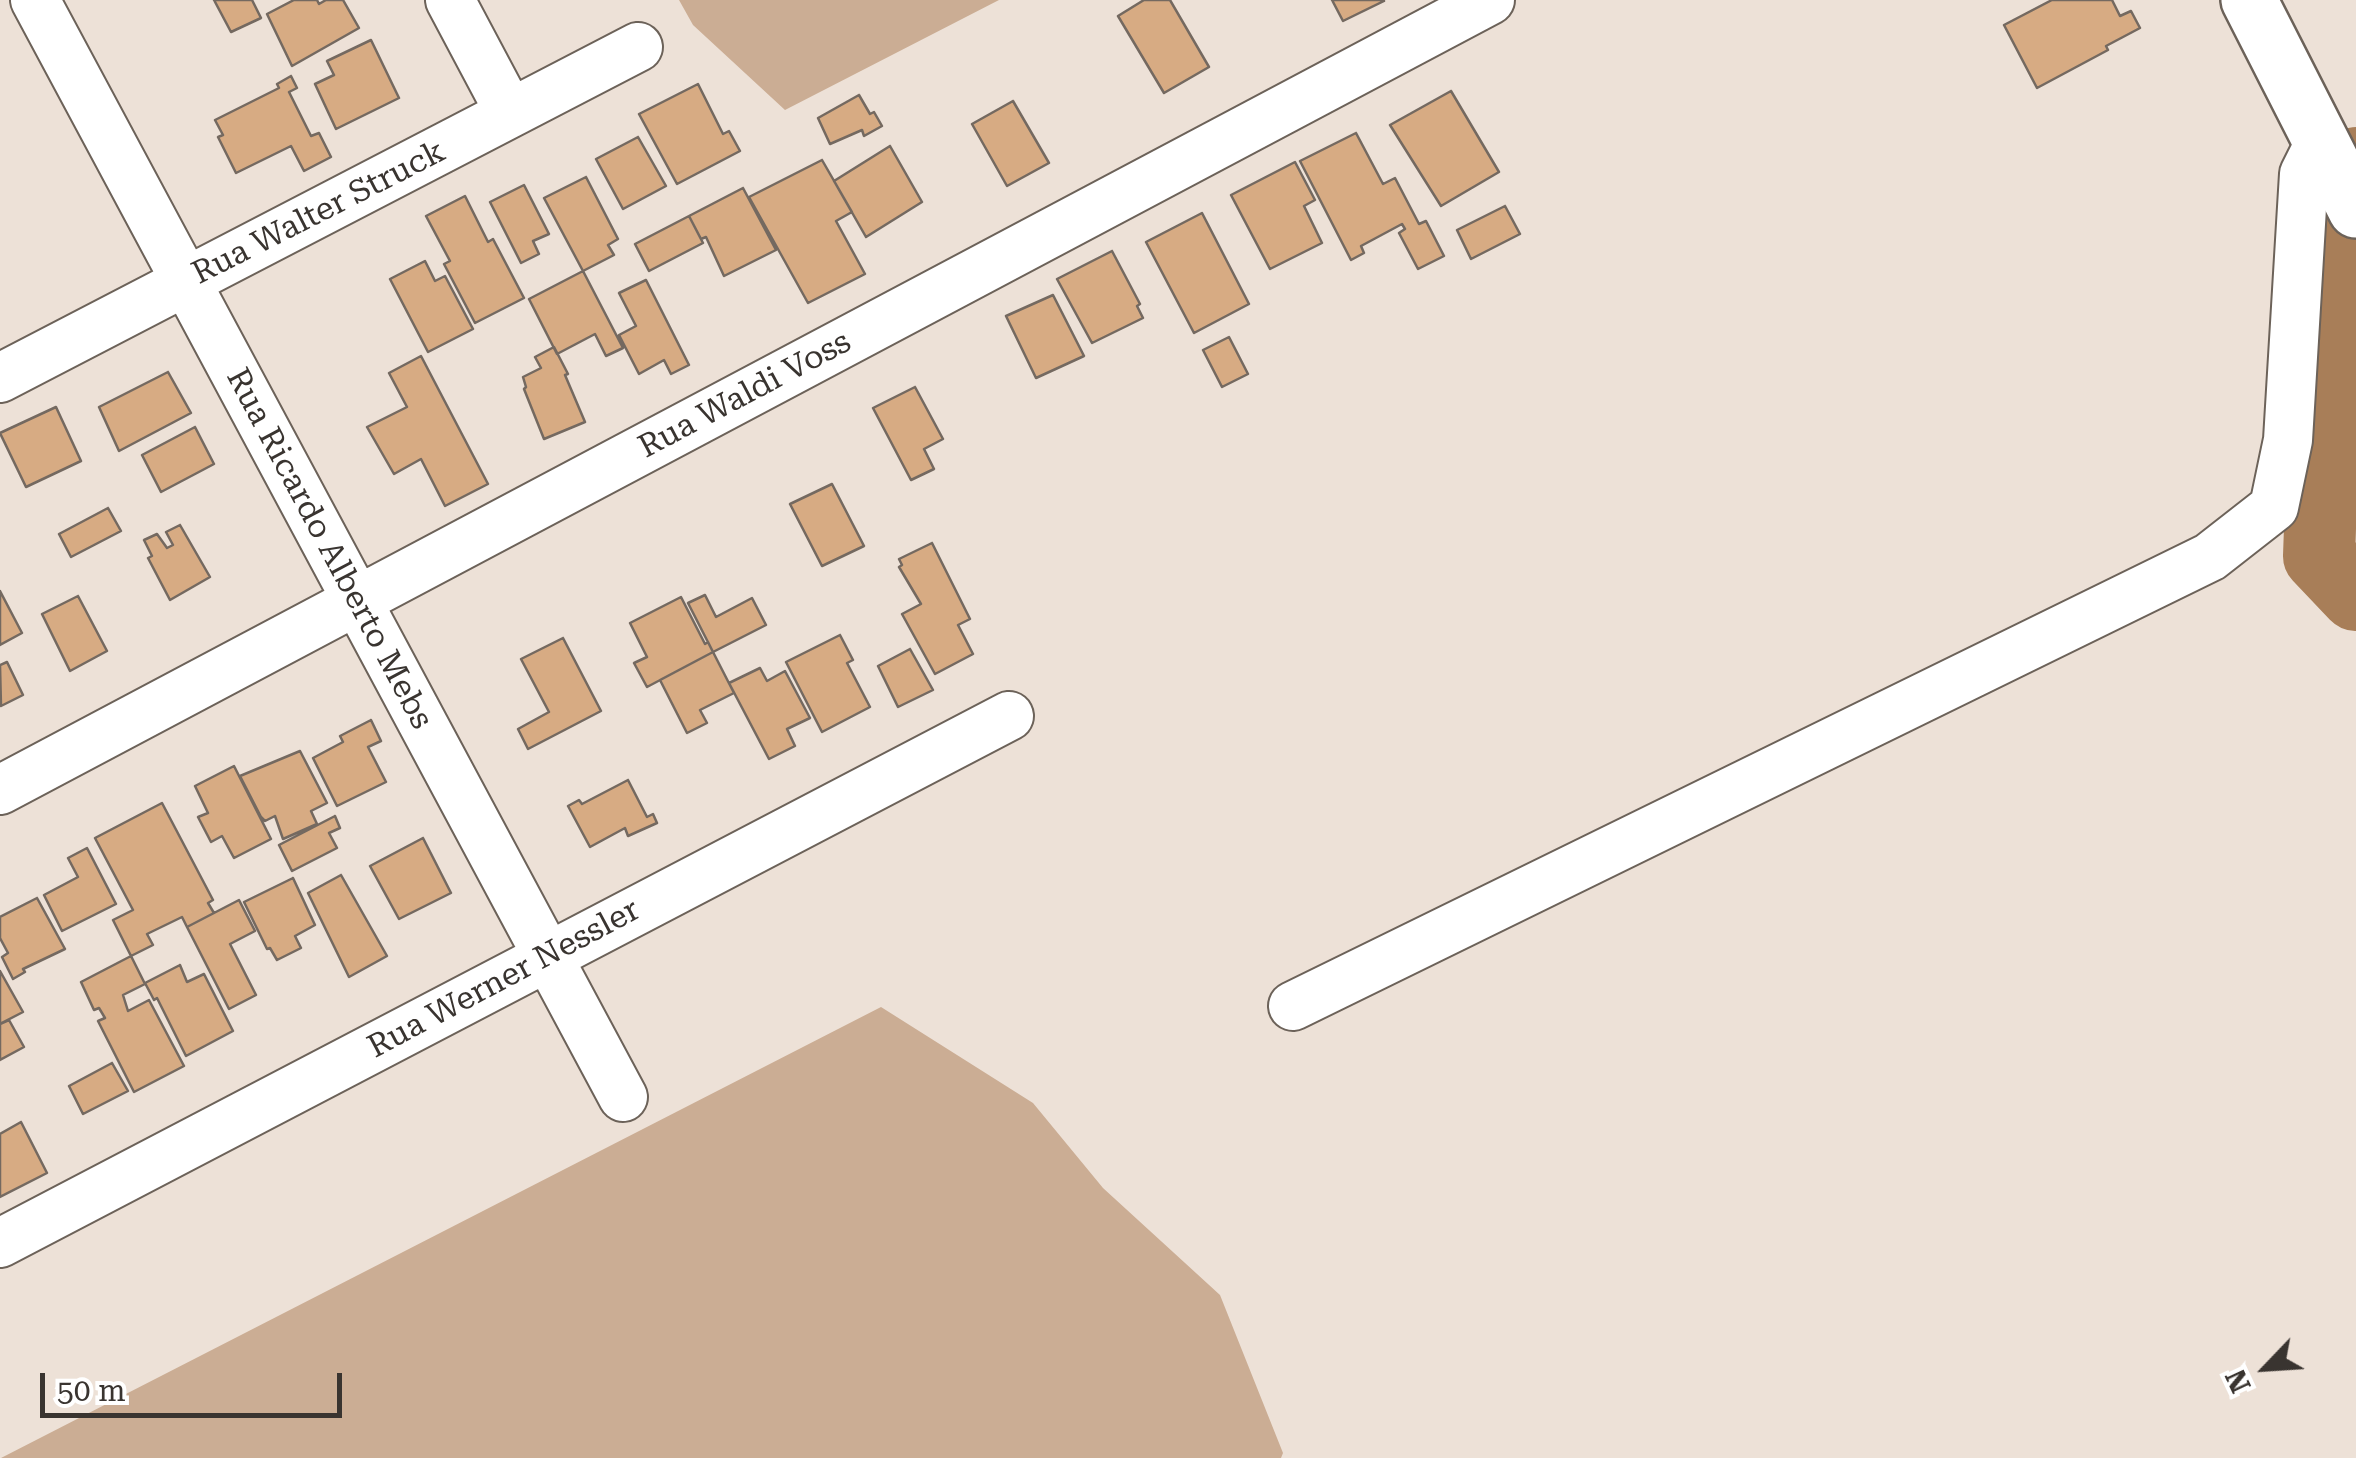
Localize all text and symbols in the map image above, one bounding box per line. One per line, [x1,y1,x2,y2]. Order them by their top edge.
street label: Rua Walter Struck [186,133,452,293]
street label: Rua Waldi Voss [632,323,858,467]
street label: Rua Ricardo Alberto Mebs [217,362,441,736]
street label: Rua Werner Nessler [362,891,646,1067]
north arrow [2216,1318,2316,1418]
scale bar [45,1353,348,1415]
text: N [2219,1364,2258,1398]
text: 50 m [57,1373,126,1408]

